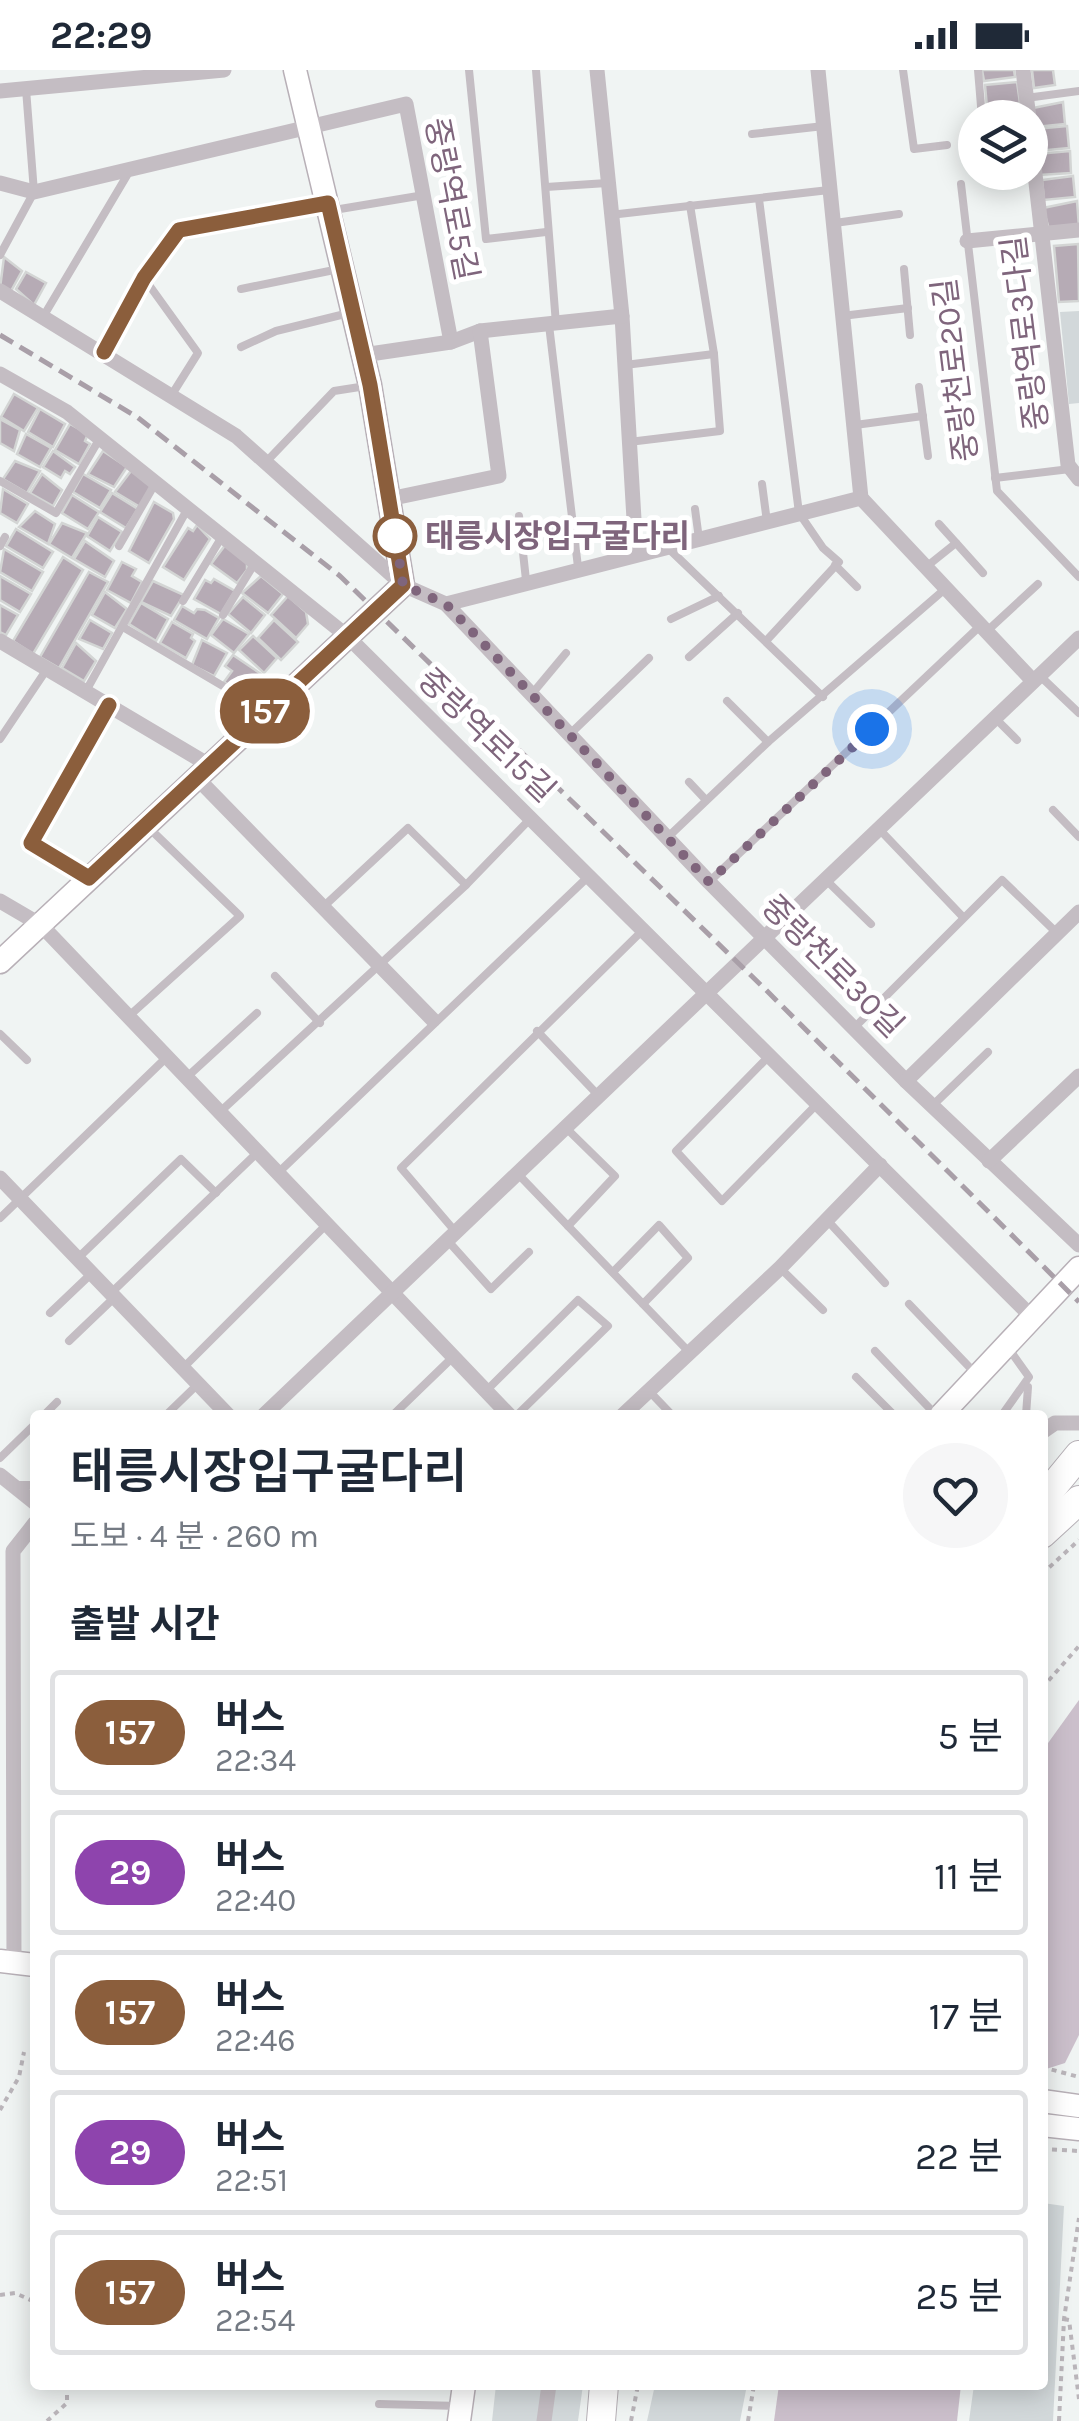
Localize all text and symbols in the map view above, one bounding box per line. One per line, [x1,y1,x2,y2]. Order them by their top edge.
text: 22:29 [50,13,152,58]
map controls [958,100,1048,190]
button: layers [958,100,1048,190]
street label: 중랑역로5길 [418,114,485,284]
street label: 중랑역로3다길 [995,234,1056,432]
street label: 중랑천로20길 [926,276,985,464]
marker: 태릉시장입구굴다리 [374,515,416,557]
place label: 태릉시장입구굴다리 [425,518,690,555]
street label: 중랑역로15길 [411,661,563,810]
line badge: 157 [208,678,322,744]
text: 157 [240,691,290,732]
your location [847,704,897,754]
street label: 중랑천로30길 [754,888,911,1045]
button: heart [903,1443,1008,1548]
text: 태릉시장입구굴다리 [70,1444,467,1500]
text: 도보 · 4 분 · 260 m [70,1518,319,1555]
text: 출발 시간 [70,1602,219,1647]
text: 버스 [215,1696,285,1741]
text: 157 [105,1712,155,1753]
text: 5 분 [938,1714,1003,1759]
text: 22:34 [215,1742,296,1779]
text: 버스 [215,1836,285,1881]
text: 29 [109,1852,151,1893]
text: 11 분 [934,1854,1003,1899]
text: 22:40 [215,1882,296,1919]
text: 버스 [215,1976,285,2021]
text: 157 [105,1992,155,2033]
text: 17 분 [929,1994,1003,2039]
text: 22:46 [215,2022,296,2059]
text: 버스 [215,2116,285,2161]
text: 29 [109,2132,151,2173]
text: 22 분 [915,2134,1003,2179]
text: 22:51 [215,2162,288,2199]
text: 버스 [215,2256,285,2301]
text: 157 [105,2272,155,2313]
text: 25 분 [916,2274,1003,2319]
text: 22:54 [215,2302,295,2339]

